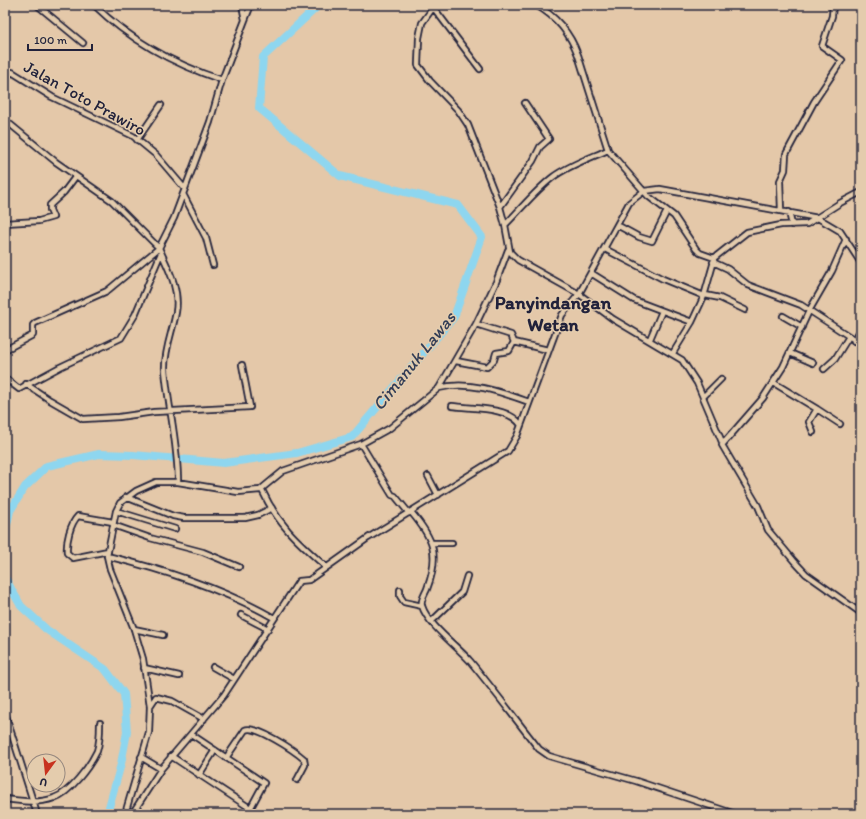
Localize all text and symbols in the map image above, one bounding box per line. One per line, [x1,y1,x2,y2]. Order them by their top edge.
scale bar [28,26,92,52]
text: 100 m [34,33,67,47]
street label: Jalan Toto Prawiro [21,56,149,140]
district label: Panyindangan Wetan [495,291,611,336]
water label: Cimanuk Lawas [367,306,461,415]
north arrow [26,753,66,793]
text: U [38,775,49,789]

